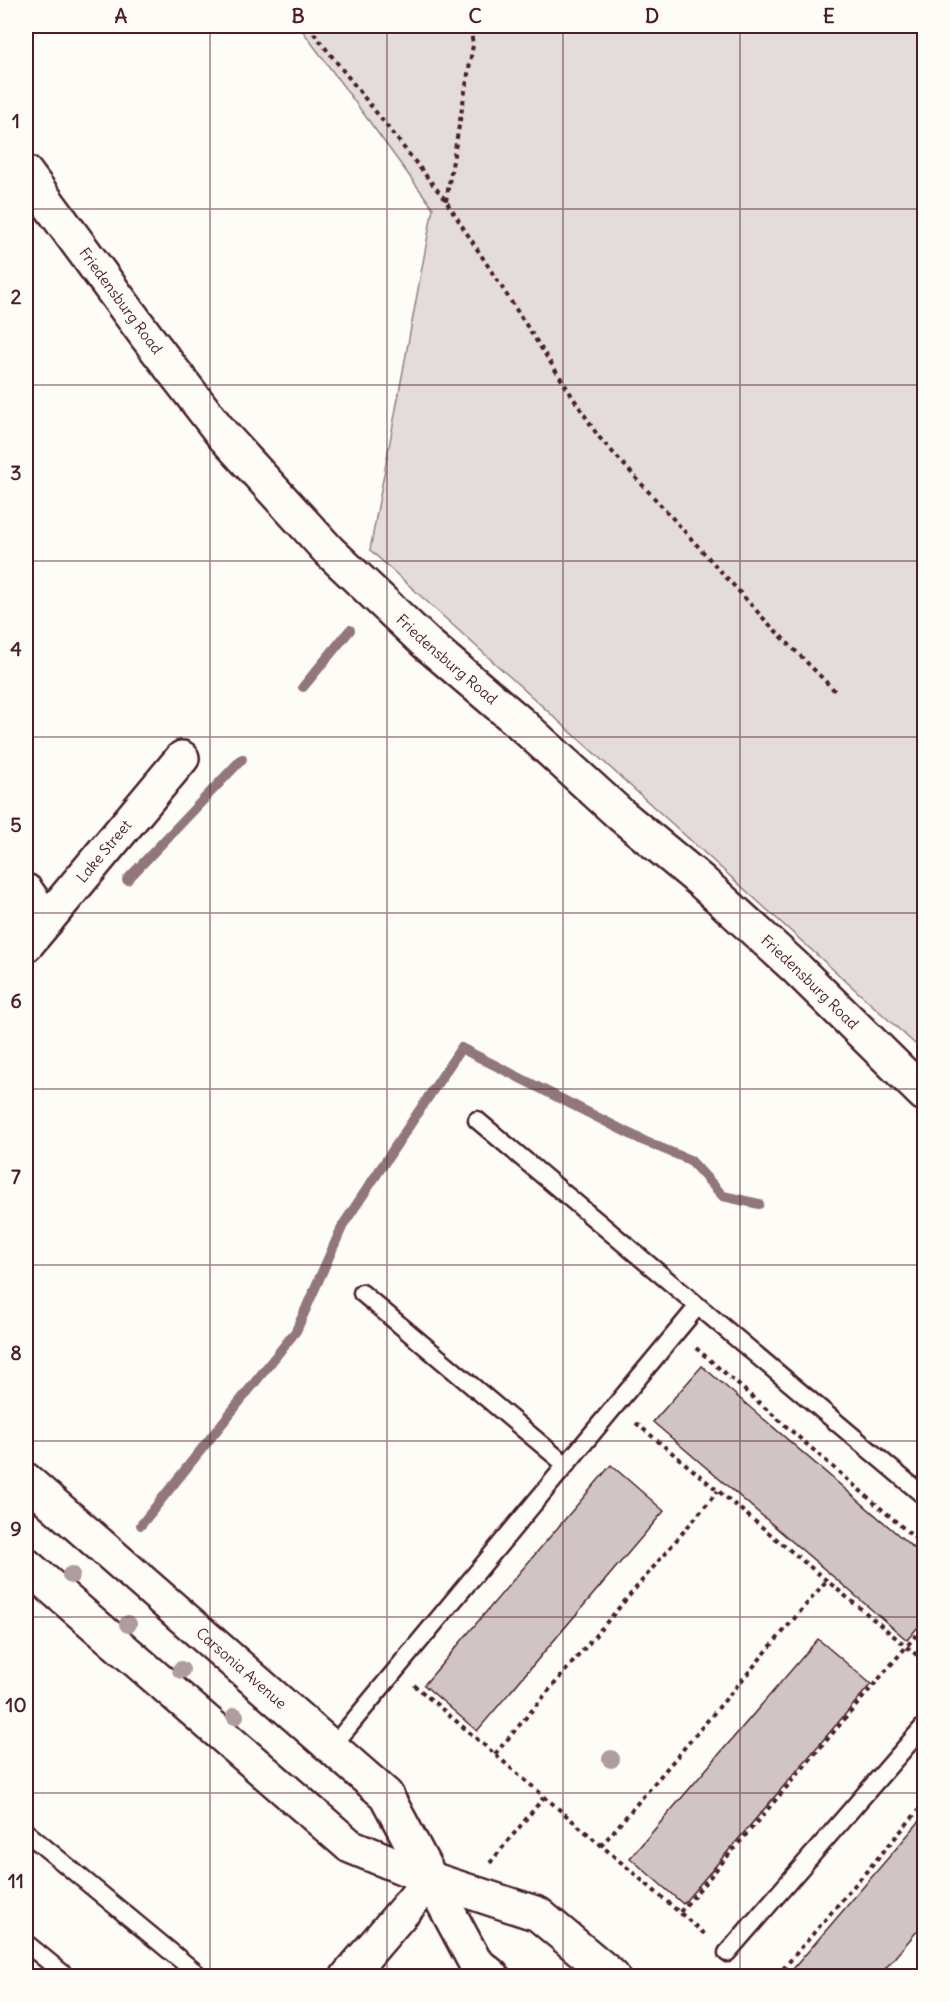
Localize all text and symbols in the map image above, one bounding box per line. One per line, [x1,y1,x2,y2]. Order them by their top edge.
text: A [115,3,128,28]
text: B [291,3,305,28]
text: C [468,3,482,28]
text: D [645,3,659,28]
text: E [823,3,835,28]
text: 1 [12,108,20,133]
street label: Friedensburg Road [75,244,167,358]
text: 2 [11,284,22,309]
text: 3 [10,460,22,485]
street label: Friedensburg Road [392,610,501,708]
text: 4 [10,636,22,661]
text: 5 [10,812,22,837]
street label: Lake Street [72,816,135,886]
street label: Friedensburg Road [757,931,863,1033]
text: 6 [10,988,22,1013]
text: 7 [11,1164,21,1189]
text: 8 [10,1340,22,1365]
text: 9 [10,1516,22,1541]
street label: Carsonia Avenue [192,1623,291,1713]
text: 10 [5,1692,27,1717]
text: 11 [8,1868,24,1893]

